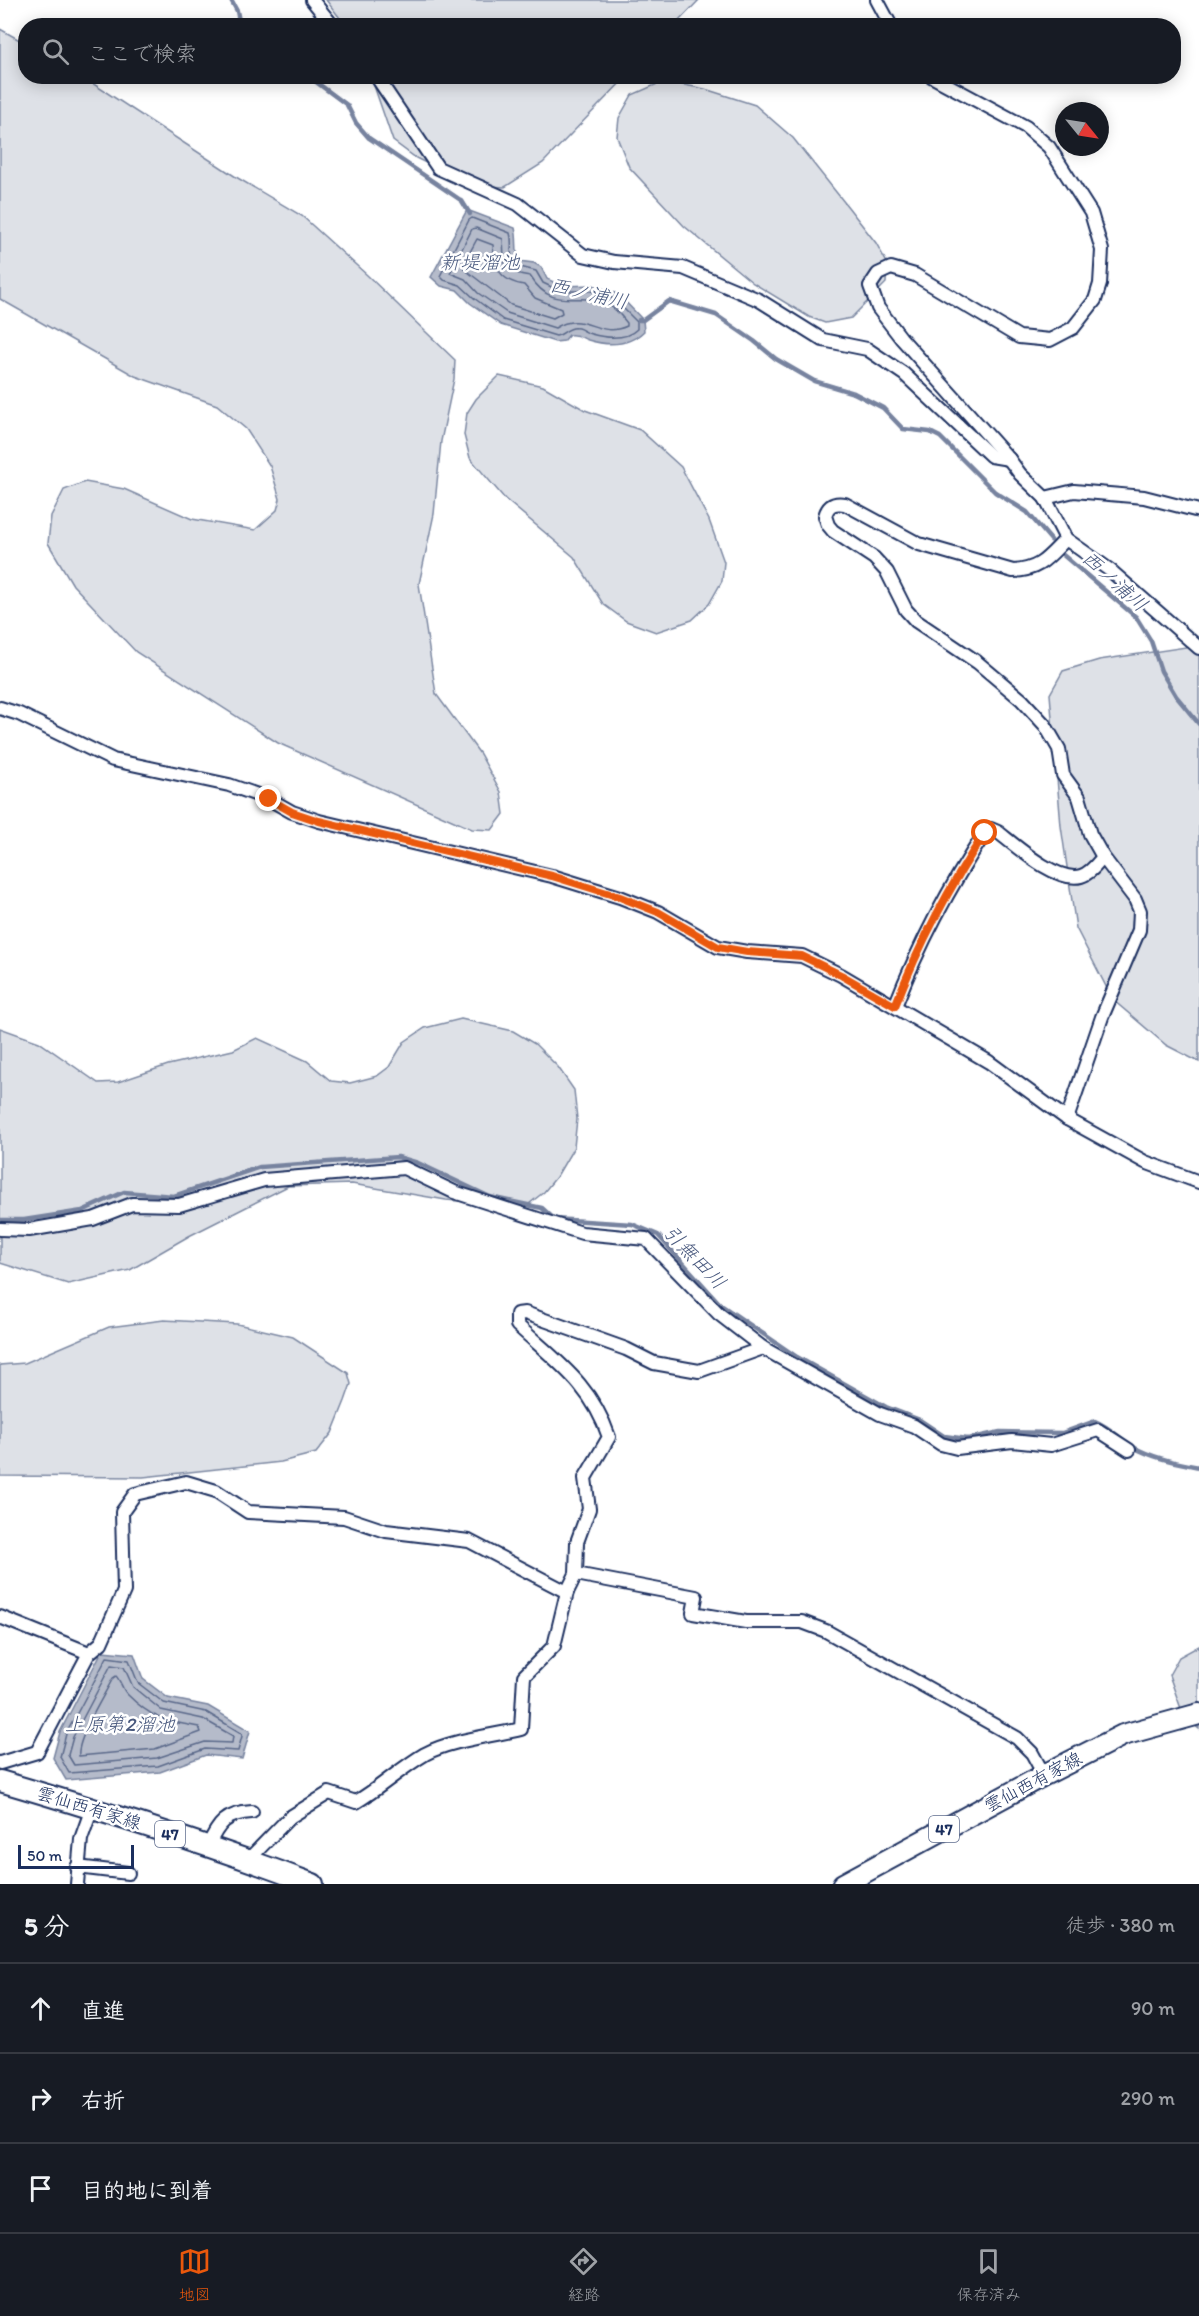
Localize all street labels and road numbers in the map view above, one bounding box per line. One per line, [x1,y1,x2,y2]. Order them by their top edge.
street label: 雲仙西有家線 [980,1747,1086,1817]
street label: 雲仙西有家線 [34,1782,144,1834]
road number: 47 [929,1816,959,1842]
road number: 47 [155,1821,185,1847]

